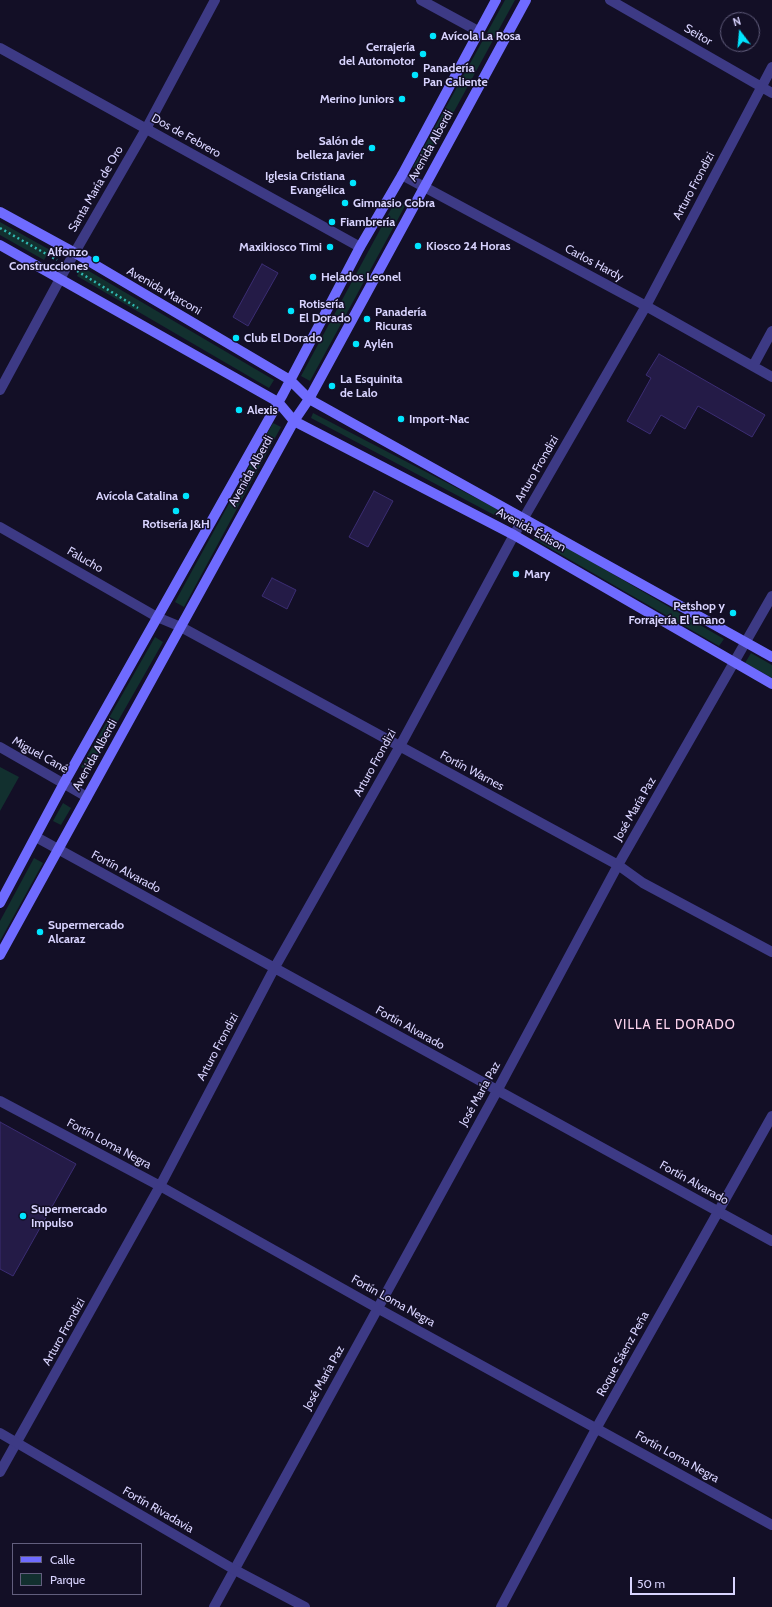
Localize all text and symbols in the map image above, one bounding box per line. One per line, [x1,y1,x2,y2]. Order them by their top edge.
north arrow [720,12,760,52]
text: N [731,14,743,29]
street label: Seitor [681,21,715,49]
place label: Avícola La Rosa [441,29,521,43]
marker: Avícola La Rosa [428,31,438,41]
place label: Cerrajería del Automotor [339,40,415,68]
marker: Cerrajería del Automotor [418,49,428,59]
place label: Panadería Pan Caliente [423,61,488,89]
marker: Panadería Pan Caliente [410,70,420,80]
place label: Merino Juniors [320,92,394,106]
marker: Merino Juniors [397,94,407,104]
street label: Avenida Alberdi [406,108,456,184]
street label: Dos de Febrero [149,111,223,161]
place label: Salón de belleza Javier [296,134,364,162]
street label: Santa María de Oro [66,143,126,235]
marker: Salón de belleza Javier [367,143,377,153]
street label: Arturo Frondizi [670,150,718,222]
place label: Iglesia Cristiana Evangélica [265,169,345,197]
marker: Iglesia Cristiana Evangélica [348,178,358,188]
place label: Gimnasio Cobra [353,196,435,210]
marker: Gimnasio Cobra [340,198,350,208]
place label: Fiambrería [340,215,395,229]
marker: Fiambrería [327,217,337,227]
place label: Kiosco 24 Horas [426,239,510,253]
place label: Maxikiosco Timi [239,240,322,254]
marker: Kiosco 24 Horas [413,241,423,251]
marker: Maxikiosco Timi [325,242,335,252]
street label: Carlos Hardy [562,242,626,284]
place label: Alfonzo Construcciones [9,245,88,273]
marker: Alfonzo Construcciones [91,254,101,264]
street label: Avenida Marconi [124,264,204,318]
place label: Helados Leonel [321,270,401,284]
marker: Helados Leonel [308,272,318,282]
place label: Rotisería El Dorado [299,297,351,325]
place label: Panadería Ricuras [375,305,426,333]
marker: Rotisería El Dorado [286,306,296,316]
marker: Panadería Ricuras [362,314,372,324]
place label: Club El Dorado [244,331,322,345]
marker: Club El Dorado [231,333,241,343]
place label: Aylén [364,337,393,351]
marker: Aylén [351,339,361,349]
place label: La Esquinita de Lalo [340,372,403,400]
marker: La Esquinita de Lalo [327,381,337,391]
place label: Alexis [247,403,277,417]
marker: Alexis [234,405,244,415]
place label: Import-Nac [409,412,469,426]
marker: Import-Nac [396,414,406,424]
street label: Avenida Alberdi [226,433,276,509]
street label: Arturo Frondizi [512,433,562,505]
place label: Avícola Catalina [96,489,178,503]
marker: Avícola Catalina [181,491,191,501]
street label: Avenida Édison [494,505,568,555]
marker: Rotisería J&H [171,506,181,516]
place label: Rotisería J&H [142,517,210,531]
street label: Falucho [65,544,105,576]
place label: Mary [524,567,550,581]
marker: Mary [511,569,521,579]
place label: Petshop y Forrajería El Enano [628,599,725,627]
marker: Petshop y Forrajería El Enano [728,608,738,618]
street label: Avenida Alberdi [70,717,120,793]
street label: Arturo Frondizi [351,727,399,799]
street label: Miguel Cané [9,734,71,776]
street label: Fortín Warnes [438,748,506,794]
street label: José María Paz [611,774,659,844]
street label: Fortín Alvarado [89,848,163,896]
place label: Supermercado Alcaraz [48,918,124,946]
marker: Supermercado Alcaraz [35,927,45,937]
street label: Fortín Alvarado [373,1003,447,1053]
street label: Arturo Frondizi [194,1011,242,1083]
district label: VILLA EL DORADO [614,1017,736,1033]
street label: José María Paz [456,1059,504,1129]
street label: Fortín Loma Negra [64,1116,154,1172]
street label: Fortín Alvarado [657,1158,731,1208]
place label: Supermercado Impulso [31,1202,107,1230]
marker: Supermercado Impulso [18,1211,28,1221]
street label: Fortín Loma Negra [349,1272,437,1330]
street label: Arturo Frondizi [40,1296,88,1368]
street label: Roque Sáenz Peña [594,1309,652,1399]
street label: José María Paz [300,1343,348,1413]
street label: Fortín Loma Negra [633,1428,721,1486]
street label: Fortín Rivadavia [120,1484,196,1536]
legend [12,1543,142,1595]
text: Calle [50,1552,75,1567]
scale bar [632,1569,737,1595]
text: Parque [50,1572,85,1587]
text: 50 m [637,1576,665,1591]

